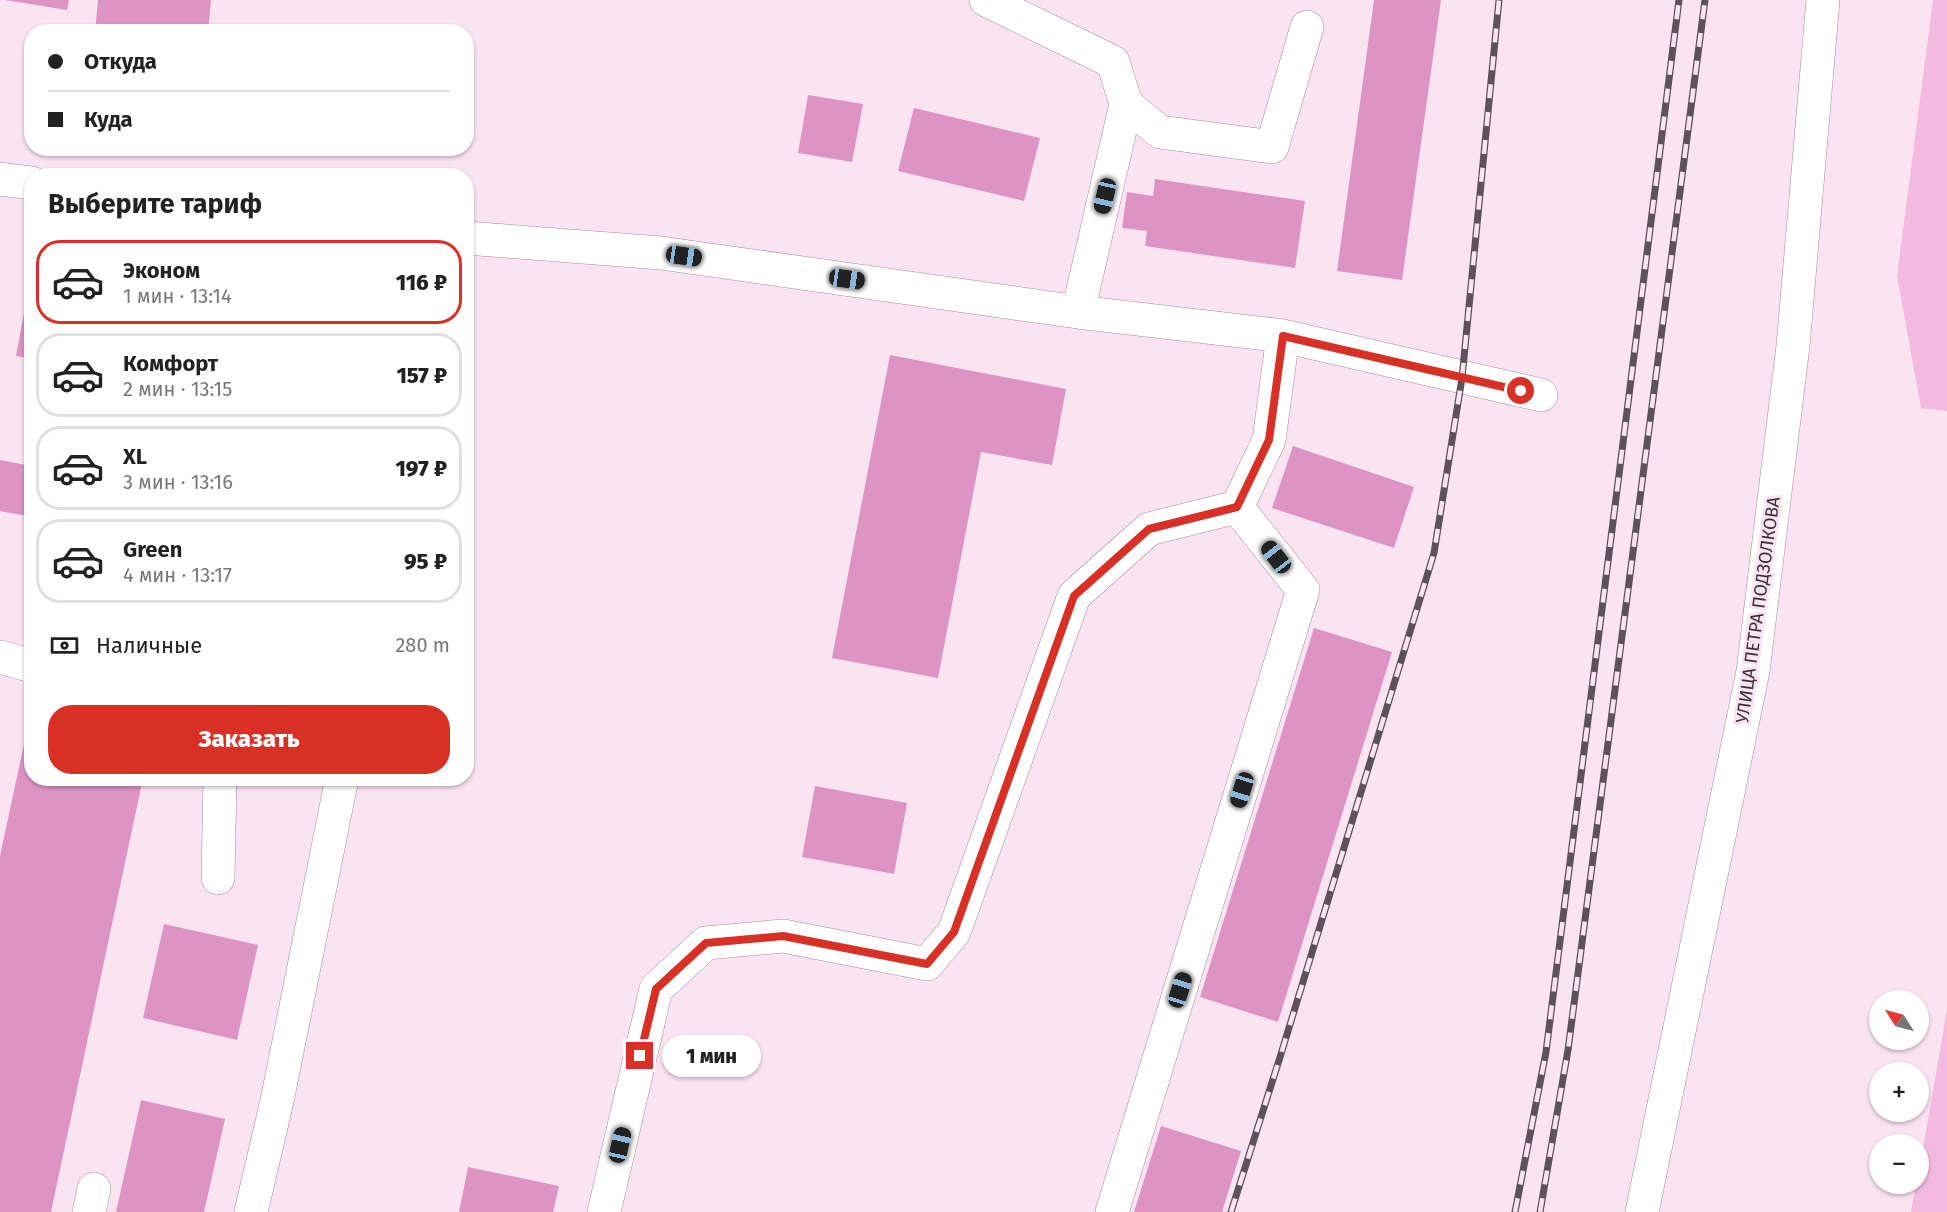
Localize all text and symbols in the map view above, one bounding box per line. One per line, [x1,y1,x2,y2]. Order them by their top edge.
text: Откуда [84,48,157,75]
text: Куда [84,106,133,133]
car [1092,176,1118,216]
text: Выберите тариф [48,188,262,220]
car [665,245,703,267]
icon: car [51,255,105,309]
text: Эконом [123,257,200,284]
car [828,268,866,290]
text: 116 ₽ [396,269,447,296]
text: 1 мин · 13:14 [123,284,232,308]
icon: car [51,348,105,402]
text: Комфорт [123,350,218,377]
text: 157 ₽ [396,362,447,389]
text: 2 мин · 13:15 [123,377,232,401]
route start [1507,377,1534,404]
icon: car [51,441,105,495]
text: XL [123,443,147,470]
text: 197 ₽ [395,455,447,482]
text: 3 мин · 13:16 [123,470,233,494]
street label: УЛИЦА ПЕТРА ПОДЗОЛКОВА [1731,495,1785,725]
icon: car [51,534,105,588]
text: Green [123,536,182,563]
car [1258,537,1294,577]
text: 95 ₽ [404,548,447,575]
text: 4 мин · 13:17 [123,563,232,587]
icon: cash [48,629,81,662]
text: Наличные [96,632,202,659]
text: 280 m [395,633,450,657]
button: Заказать [48,705,450,774]
car [1228,770,1256,810]
car [1166,970,1194,1010]
north arrow [1869,990,1929,1050]
map controls [1869,990,1929,1194]
callout: 1 мин [661,1035,760,1077]
route end [626,1042,653,1069]
text: 1 мин [686,1044,737,1068]
button: + [1869,1062,1929,1122]
car [607,1125,633,1165]
button: − [1869,1134,1929,1194]

